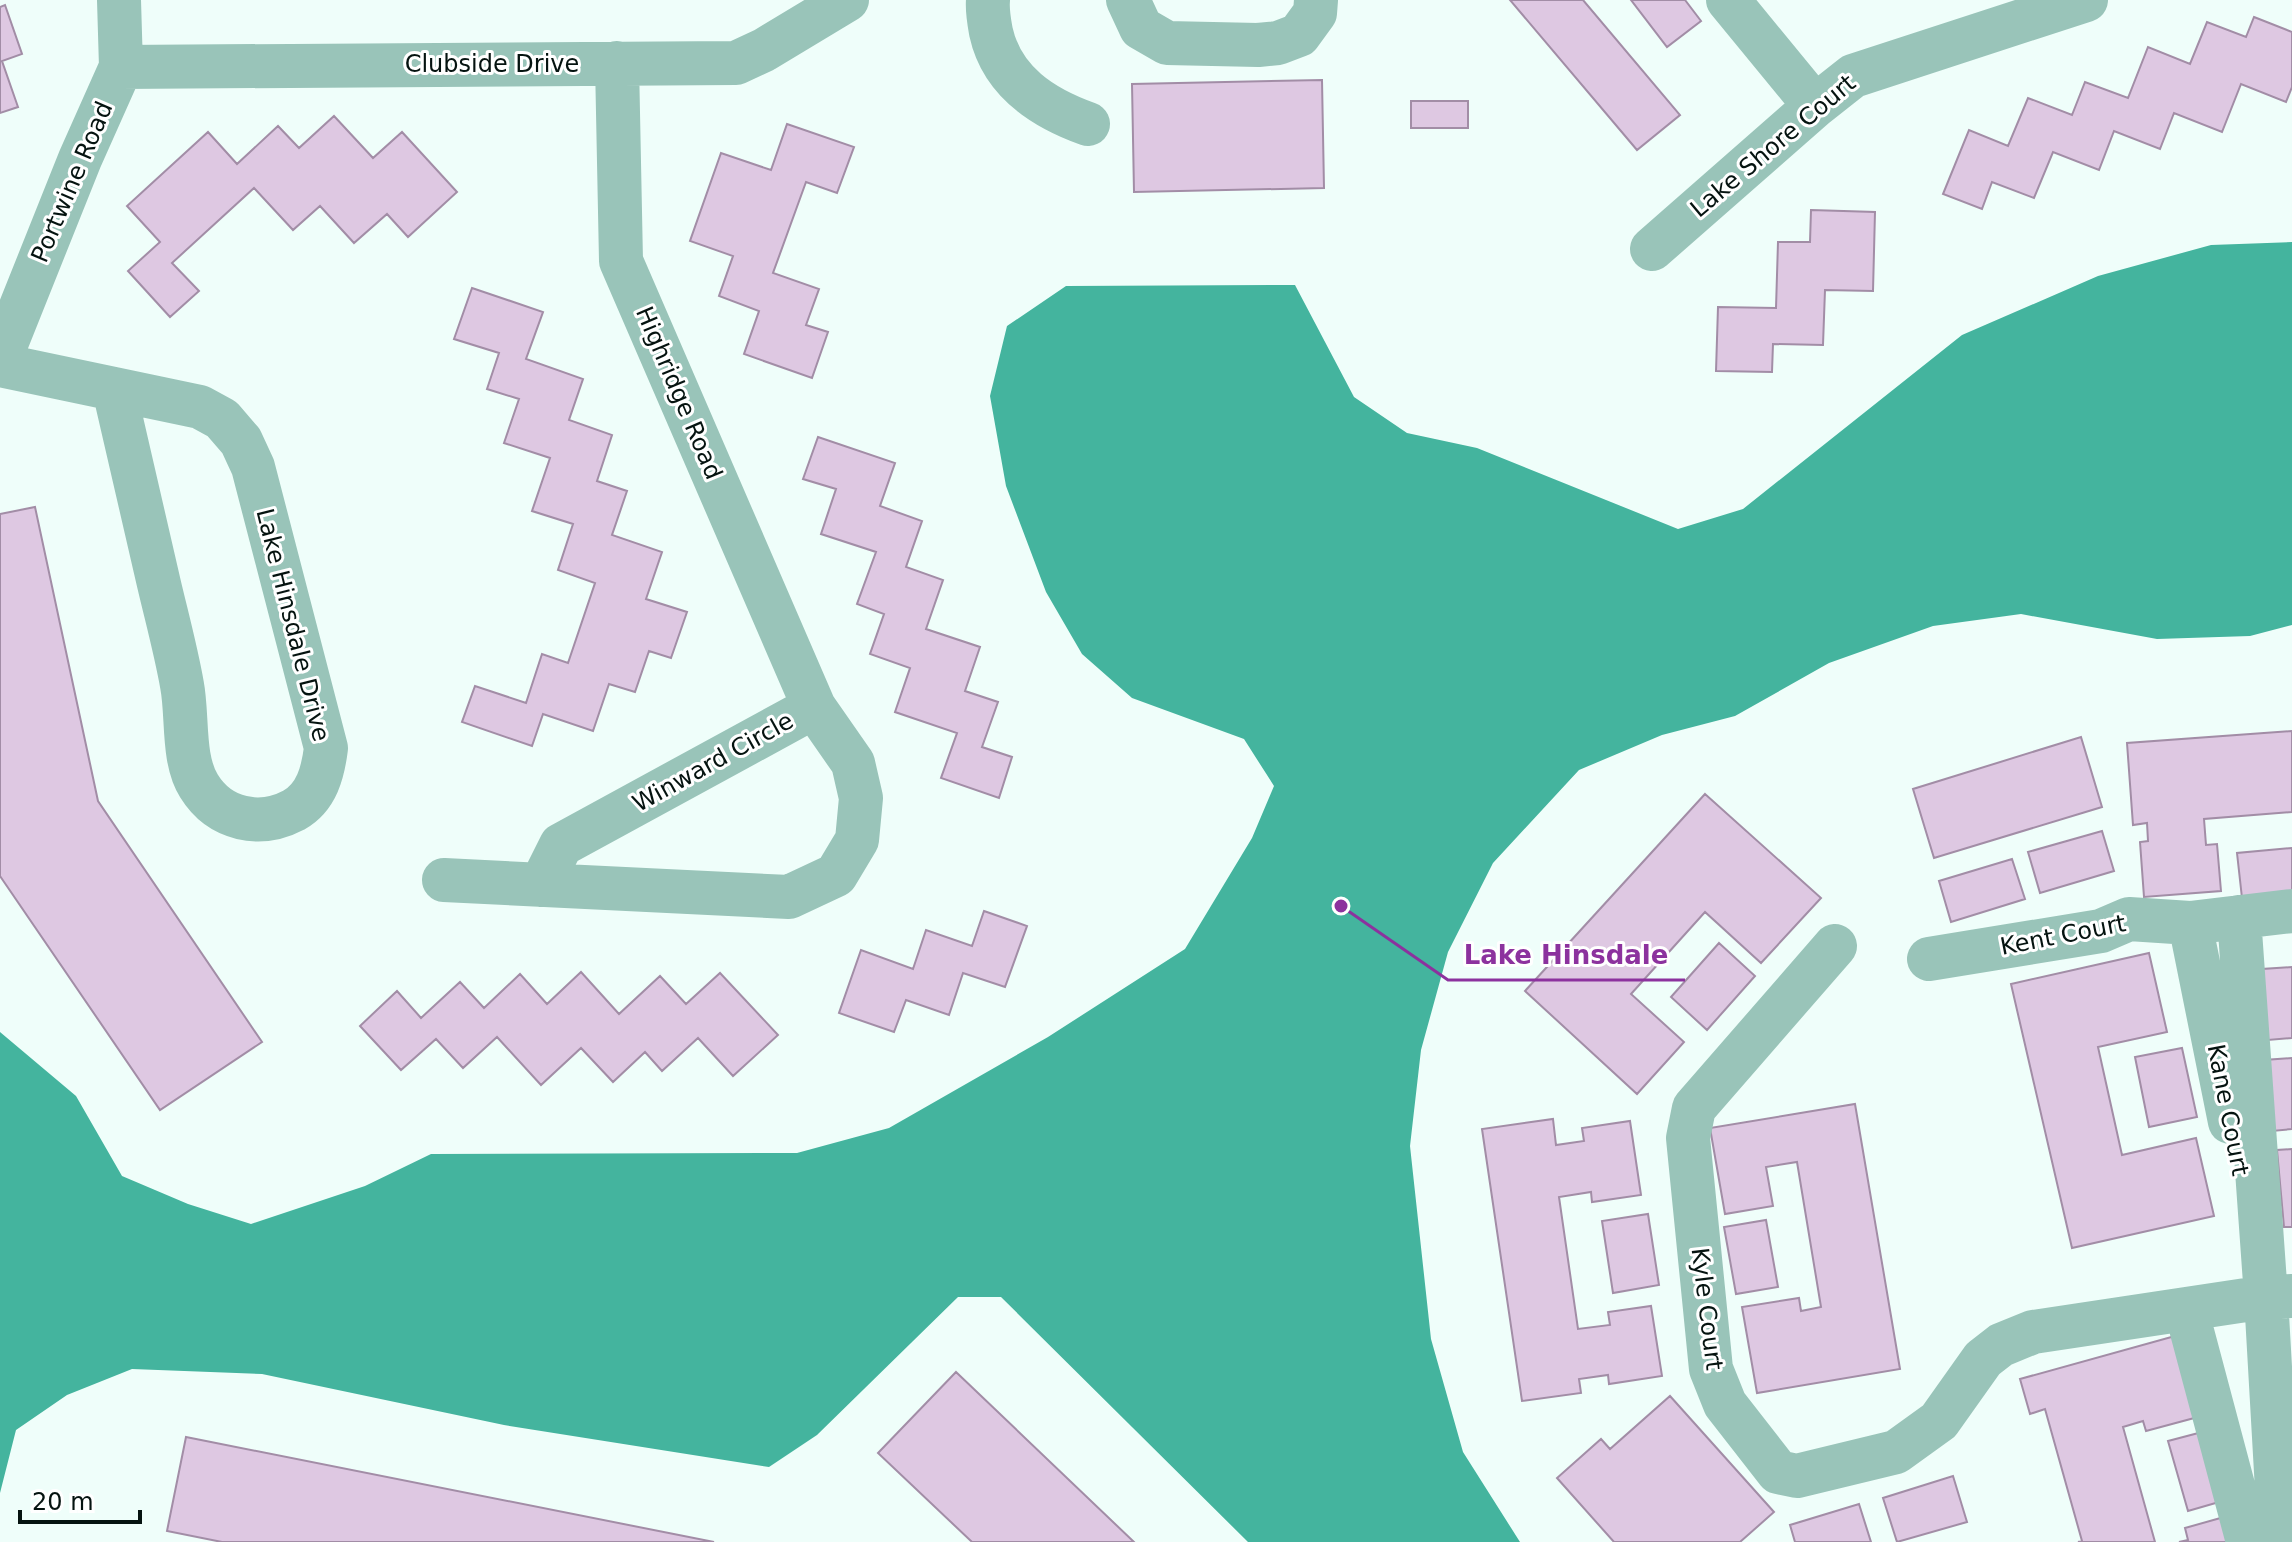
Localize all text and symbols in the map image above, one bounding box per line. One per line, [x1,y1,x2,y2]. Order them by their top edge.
street label: Clubside Drive [405,50,579,78]
street label: Lake Shore Court [1685,69,1861,223]
street label: Portwine Road [26,98,118,266]
street label: Highridge Road [630,302,728,484]
street label: Lake Hinsdale Drive [251,506,335,744]
street label: Winward Circle [628,706,798,818]
street label: Kent Court [1998,909,2128,961]
callout: Lake Hinsdale [1448,930,1685,980]
text: Lake Hinsdale [1464,940,1668,970]
street label: Kane Court [2202,1042,2254,1178]
street label: Kyle Court [1686,1246,1728,1372]
scale bar [20,1474,140,1524]
text: 20 m [32,1488,94,1516]

